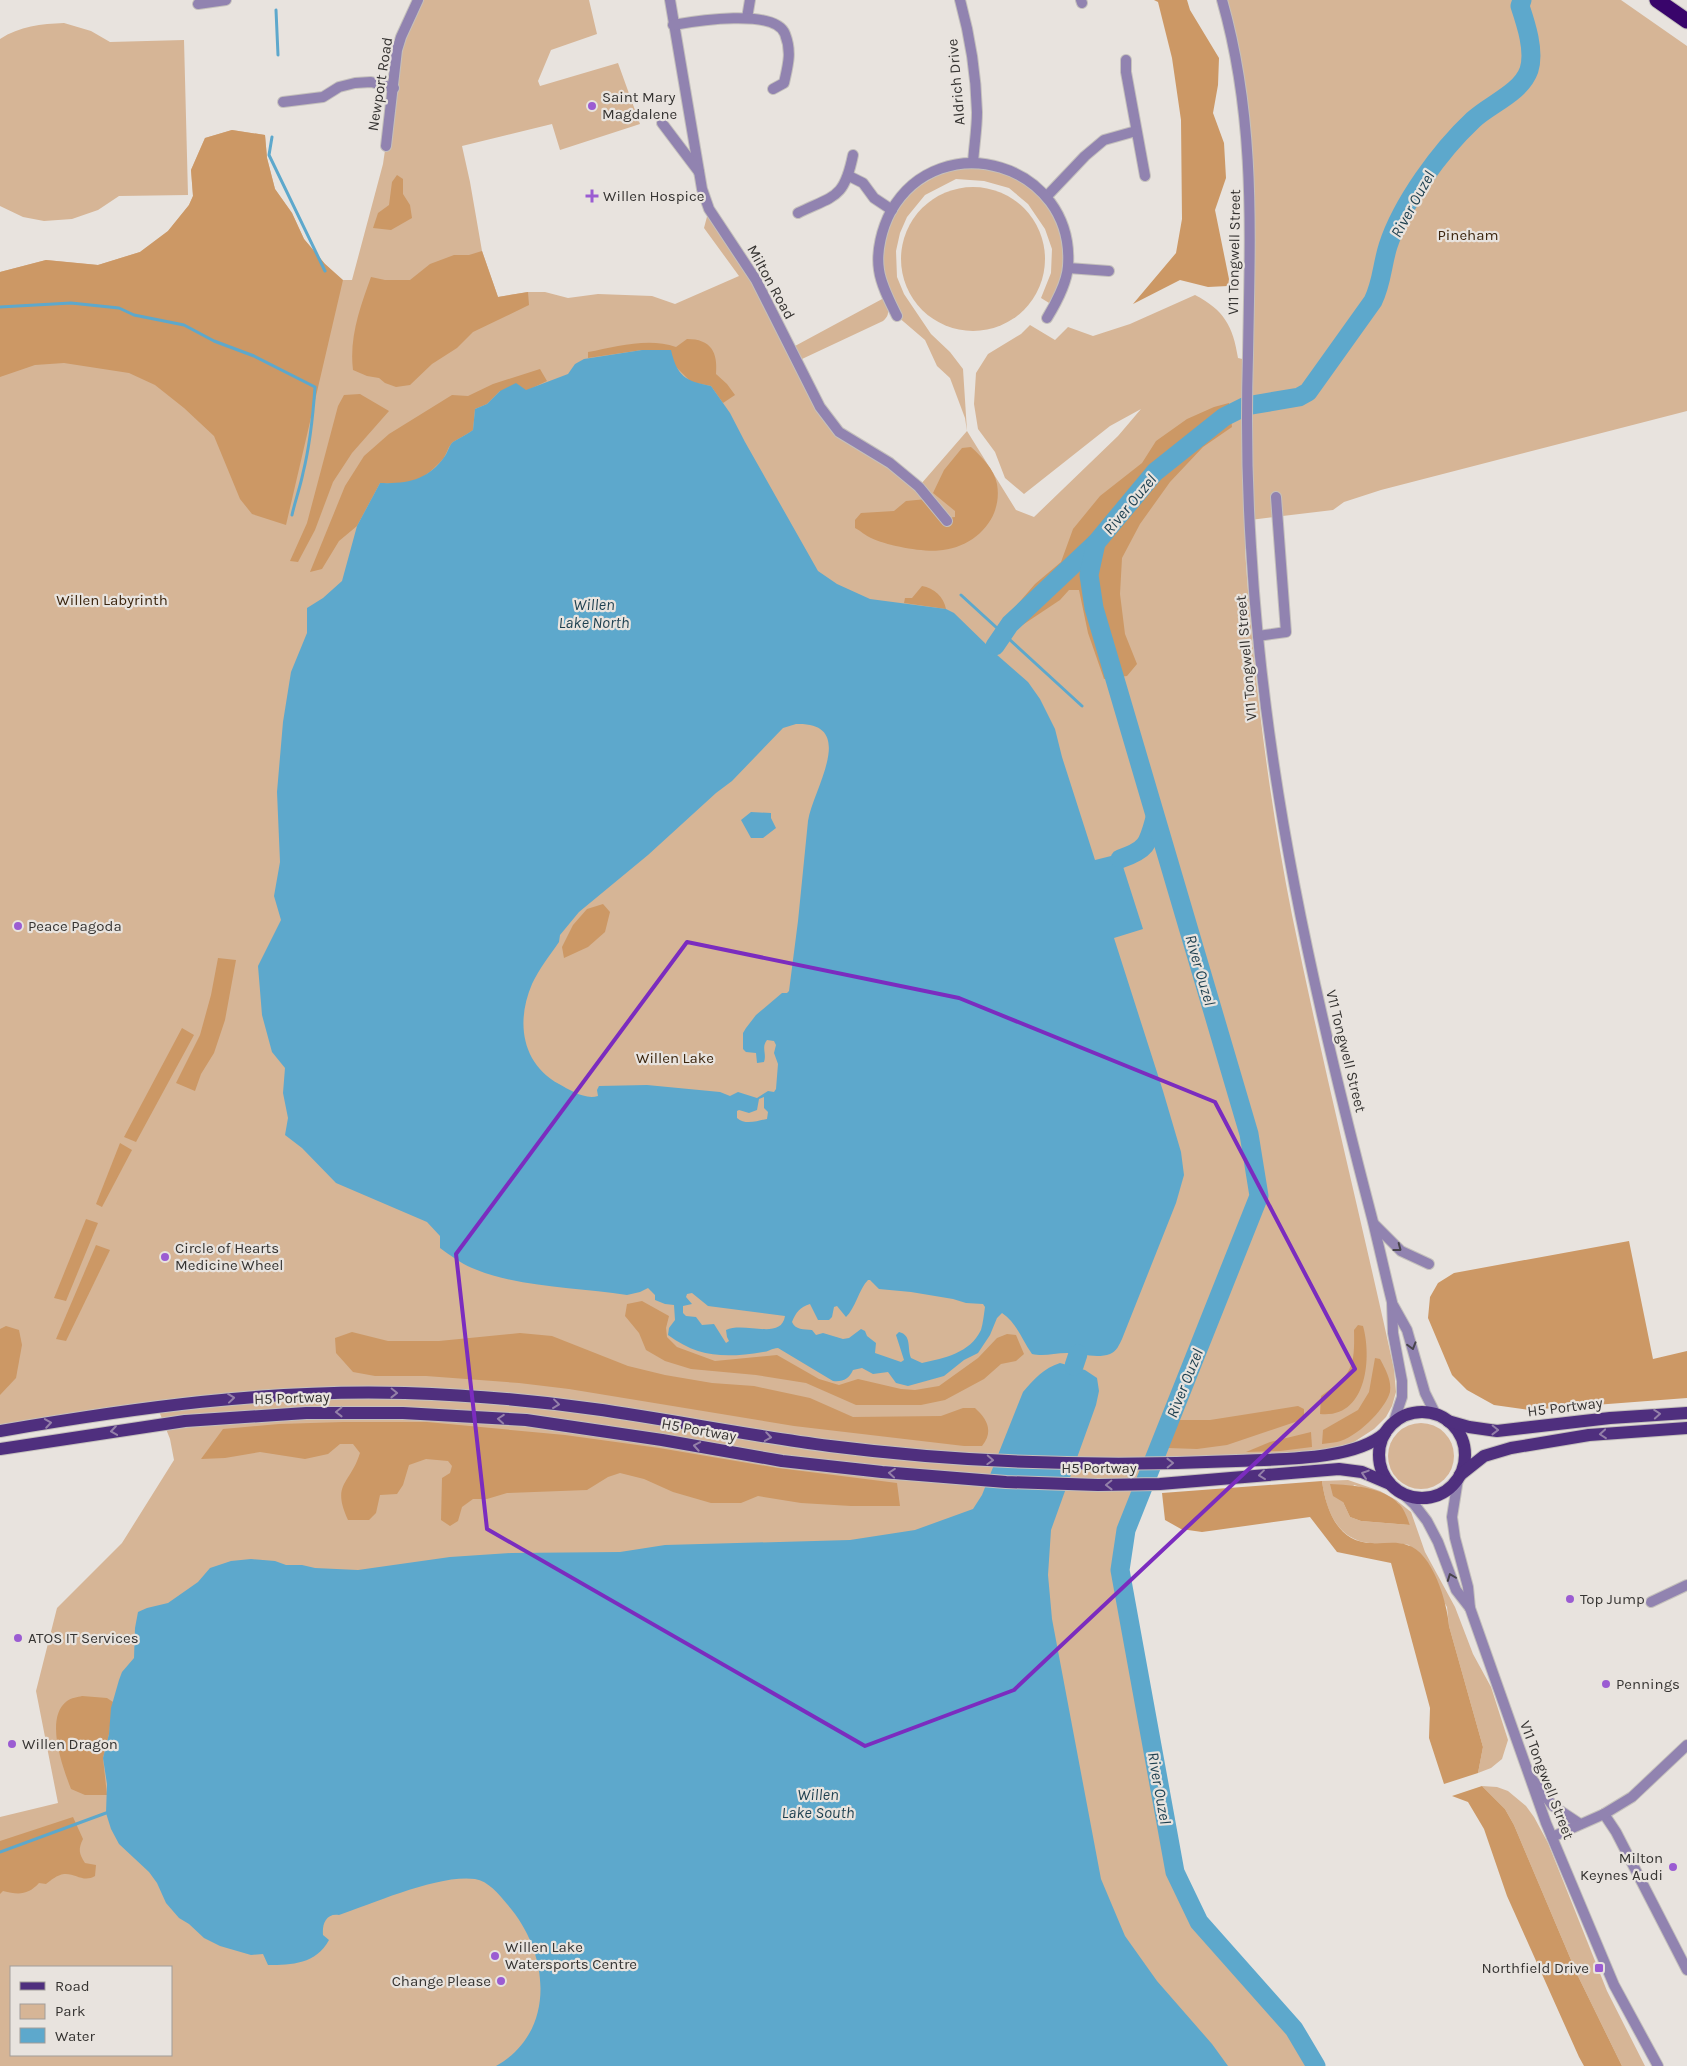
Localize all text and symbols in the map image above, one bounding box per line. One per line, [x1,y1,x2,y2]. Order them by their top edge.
street label: Newport Road [364,36,396,132]
street label: Aldrich Drive [943,38,969,126]
place label: Saint Mary Magdalene [602,88,677,123]
marker: Saint Mary Magdalene [586,100,598,112]
water label: River Ouzel [1386,168,1438,241]
place label: Willen Hospice [603,187,704,205]
marker: Willen Hospice [585,189,599,203]
street label: V11 Tongwell Street [1224,189,1244,315]
park label: Pineham [1438,226,1498,244]
street label: Milton Road [743,242,799,322]
water label: River Ouzel [1099,470,1160,538]
park label: Willen Labyrinth [56,591,168,609]
street label: V11 Tongwell Street [1232,594,1260,721]
water label: Willen Lake North [558,595,630,632]
place label: Peace Pagoda [28,917,122,935]
marker: Peace Pagoda [12,920,24,932]
water label: River Ouzel [1181,932,1220,1008]
street label: V11 Tongwell Street [1322,988,1370,1114]
park label: Willen Lake [636,1049,714,1067]
place label: Circle of Hearts Medicine Wheel [175,1239,283,1274]
one-way arrow [1392,1242,1402,1251]
marker: Circle of Hearts Medicine Wheel [159,1251,171,1263]
one-way arrow [1406,1342,1416,1350]
water label: River Ouzel [1162,1346,1207,1421]
street label: H5 Portway [254,1388,330,1408]
one-way arrow [390,1388,398,1398]
one-way arrow [228,1393,236,1404]
street label: H5 Portway [1526,1393,1604,1421]
one-way arrow [552,1398,560,1409]
one-way arrow [335,1407,343,1418]
one-way arrow [1653,1409,1661,1420]
one-way arrow [497,1413,505,1424]
street label: H5 Portway [660,1415,738,1445]
one-way arrow [44,1418,52,1428]
one-way arrow [1492,1425,1500,1435]
one-way arrow [110,1426,118,1436]
one-way arrow [1599,1428,1607,1439]
one-way arrow [764,1432,773,1442]
one-way arrow [692,1441,701,1451]
one-way arrow [986,1454,994,1465]
one-way arrow [1166,1458,1174,1468]
street label: H5 Portway [1061,1459,1137,1477]
one-way arrow [888,1468,896,1479]
one-way arrow [1258,1469,1266,1480]
one-way arrow [1362,1470,1370,1480]
one-way arrow [1104,1479,1112,1490]
one-way arrow [1447,1573,1457,1582]
place label: Top Jump [1580,1590,1645,1608]
marker: Top Jump [1564,1593,1576,1605]
place label: ATOS IT Services [28,1629,139,1647]
marker: ATOS IT Services [12,1632,24,1644]
place label: Pennings [1616,1675,1680,1693]
marker: Pennings [1600,1678,1612,1690]
street label: V11 Tongwell Street [1516,1718,1578,1842]
place label: Willen Dragon [22,1735,118,1753]
marker: Willen Dragon [6,1738,18,1750]
water label: River Ouzel [1144,1750,1175,1826]
water label: Willen Lake South [781,1785,855,1822]
place label: Milton Keynes Audi [1580,1849,1663,1884]
marker: Milton Keynes Audi [1667,1861,1679,1873]
place label: Willen Lake Watersports Centre [505,1938,637,1973]
marker: Willen Lake Watersports Centre [489,1950,501,1962]
place label: Northfield Drive [1481,1959,1589,1977]
marker: Northfield Drive [1593,1962,1605,1974]
legend [10,1966,172,2056]
place label: Change Please [392,1972,491,1990]
marker: Change Please [495,1975,507,1987]
text: Road [55,1977,90,1995]
text: Park [55,2002,85,2020]
text: Water [55,2027,96,2045]

